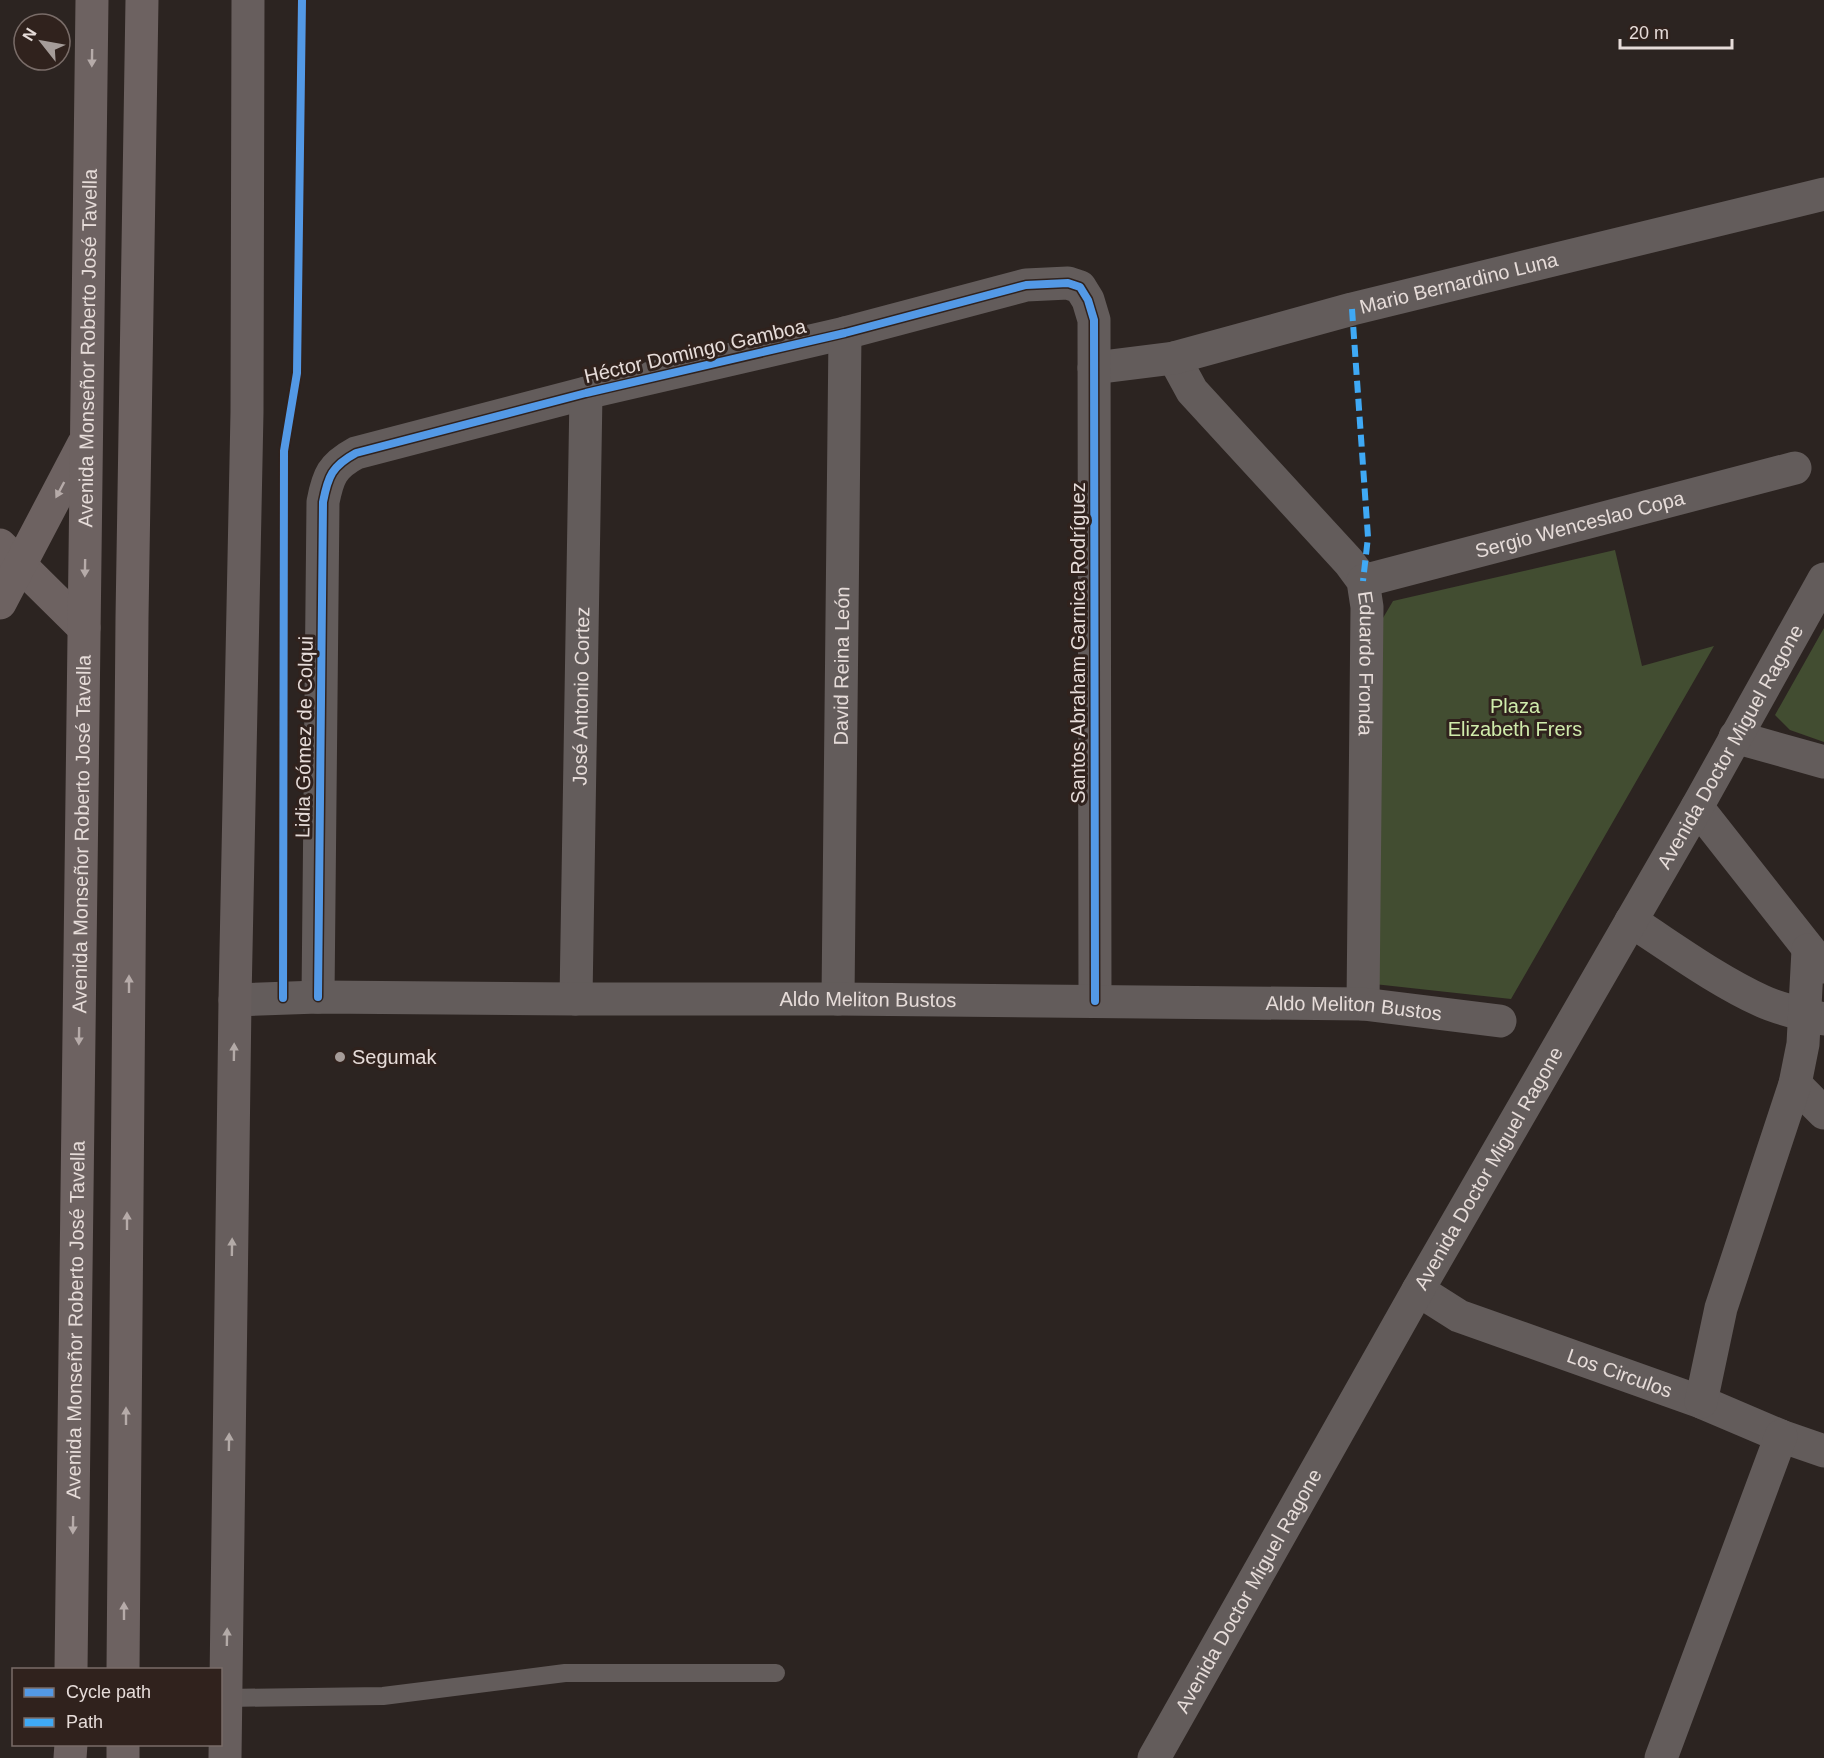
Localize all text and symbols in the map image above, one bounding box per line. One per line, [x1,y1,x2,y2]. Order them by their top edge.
north arrow [12,12,72,72]
scale bar [1620,12,1732,50]
text: 20 m [1629,23,1669,43]
text: N [19,25,40,44]
one-way arrow [87,49,96,68]
street label: Avenida Monseñor Roberto José Tavella [74,168,101,527]
street label: Mario Bernardino Luna [1357,248,1561,318]
street label: Héctor Domingo Gamboa [582,315,809,387]
one-way arrow [55,482,64,499]
street label: Santos Abraham Garnica Rodríguez [1067,482,1089,804]
street label: Sergio Wenceslao Copa [1473,486,1688,562]
one-way arrow [80,559,89,578]
street label: David Reina León [830,586,853,746]
street label: Eduardo Fronda [1354,590,1378,737]
street label: José Antonio Cortez [569,606,593,786]
street label: Avenida Doctor Miguel Ragone [1653,621,1807,873]
street label: Lidia Gómez de Colqui [291,636,317,838]
street label: Avenida Monseñor Roberto José Tavella [68,654,95,1013]
park label: Plaza Elizabeth Frers [1448,695,1582,740]
one-way arrow [124,975,134,994]
street label: Aldo Meliton Bustos [780,988,956,1011]
street label: Aldo Meliton Bustos [1265,992,1443,1025]
one-way arrow [74,1027,84,1046]
one-way arrow [229,1042,239,1061]
street label: Avenida Doctor Miguel Ragone [1410,1043,1567,1293]
place label: Segumak [352,1046,437,1068]
marker: Segumak [333,1050,347,1064]
street label: Avenida Monseñor Roberto José Tavella [62,1140,89,1499]
one-way arrow [122,1212,132,1231]
one-way arrow [227,1237,237,1256]
street label: Los Circulos [1564,1344,1675,1402]
one-way arrow [121,1407,130,1426]
one-way arrow [224,1432,234,1451]
street label: Avenida Doctor Miguel Ragone [1171,1465,1326,1717]
one-way arrow [68,1516,78,1535]
one-way arrow [119,1602,129,1621]
one-way arrow [222,1627,231,1646]
legend [12,1668,222,1746]
text: Cycle path [66,1682,151,1702]
text: Path [66,1712,103,1732]

